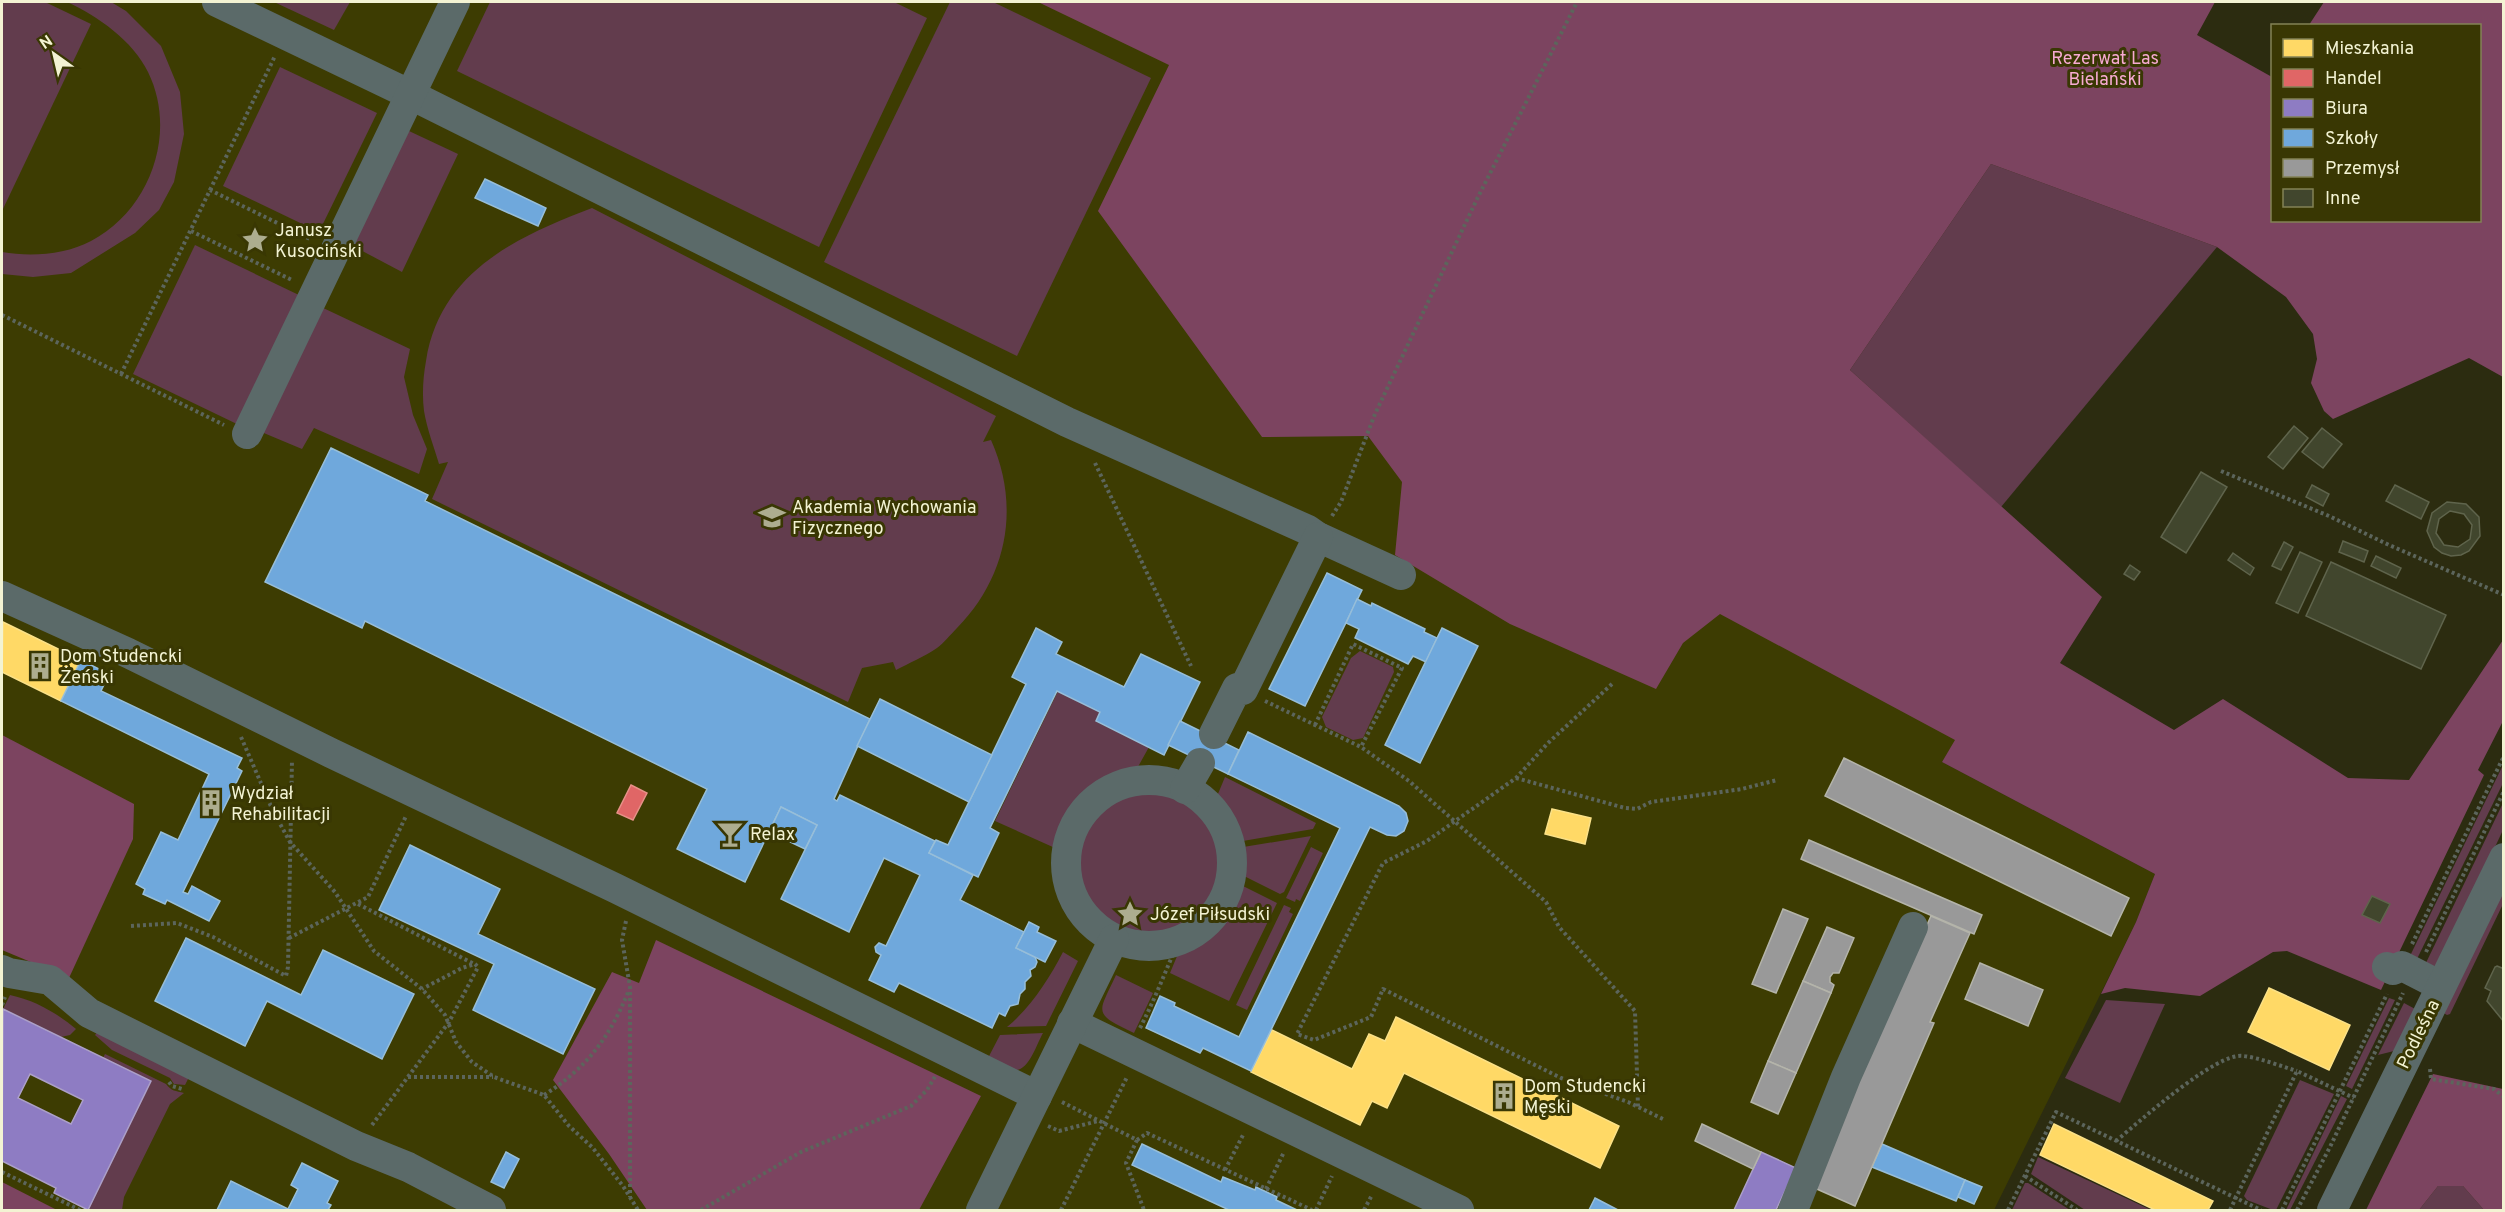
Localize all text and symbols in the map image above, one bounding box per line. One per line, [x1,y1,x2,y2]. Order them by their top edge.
north arrow [24,24,84,84]
legend [2271,24,2481,222]
text: N [36,32,57,55]
text: Mieszkania [2325,38,2414,61]
park label: Rezerwat Las Bielański [2051,48,2159,92]
text: Handel [2325,68,2382,91]
text: Biura [2325,98,2368,121]
text: Szkoły [2325,128,2378,151]
text: Przemysł [2325,158,2400,181]
text: Inne [2325,188,2361,211]
place label: Janusz Kusociński [275,220,362,264]
place icon: Janusz Kusociński [240,225,270,255]
place label: Akademia Wychowania Fizycznego [792,497,976,541]
school or university icon: Akademia Wychowania Fizycznego [757,502,787,532]
place label: Dom Studencki Żeński [60,646,182,690]
building icon: Dom Studencki Żeński [25,651,55,681]
place label: Wydział Rehabilitacji [231,783,330,827]
building icon: Wydział Rehabilitacji [196,788,226,818]
bar icon: Relax [715,819,745,849]
place label: Relax [750,824,795,847]
place icon: Józef Piłsudski [1115,899,1145,929]
place label: Józef Piłsudski [1150,904,1270,927]
street label: Podleśna [2393,996,2446,1073]
place label: Dom Studencki Męski [1524,1076,1646,1120]
building icon: Dom Studencki Męski [1489,1081,1519,1111]

